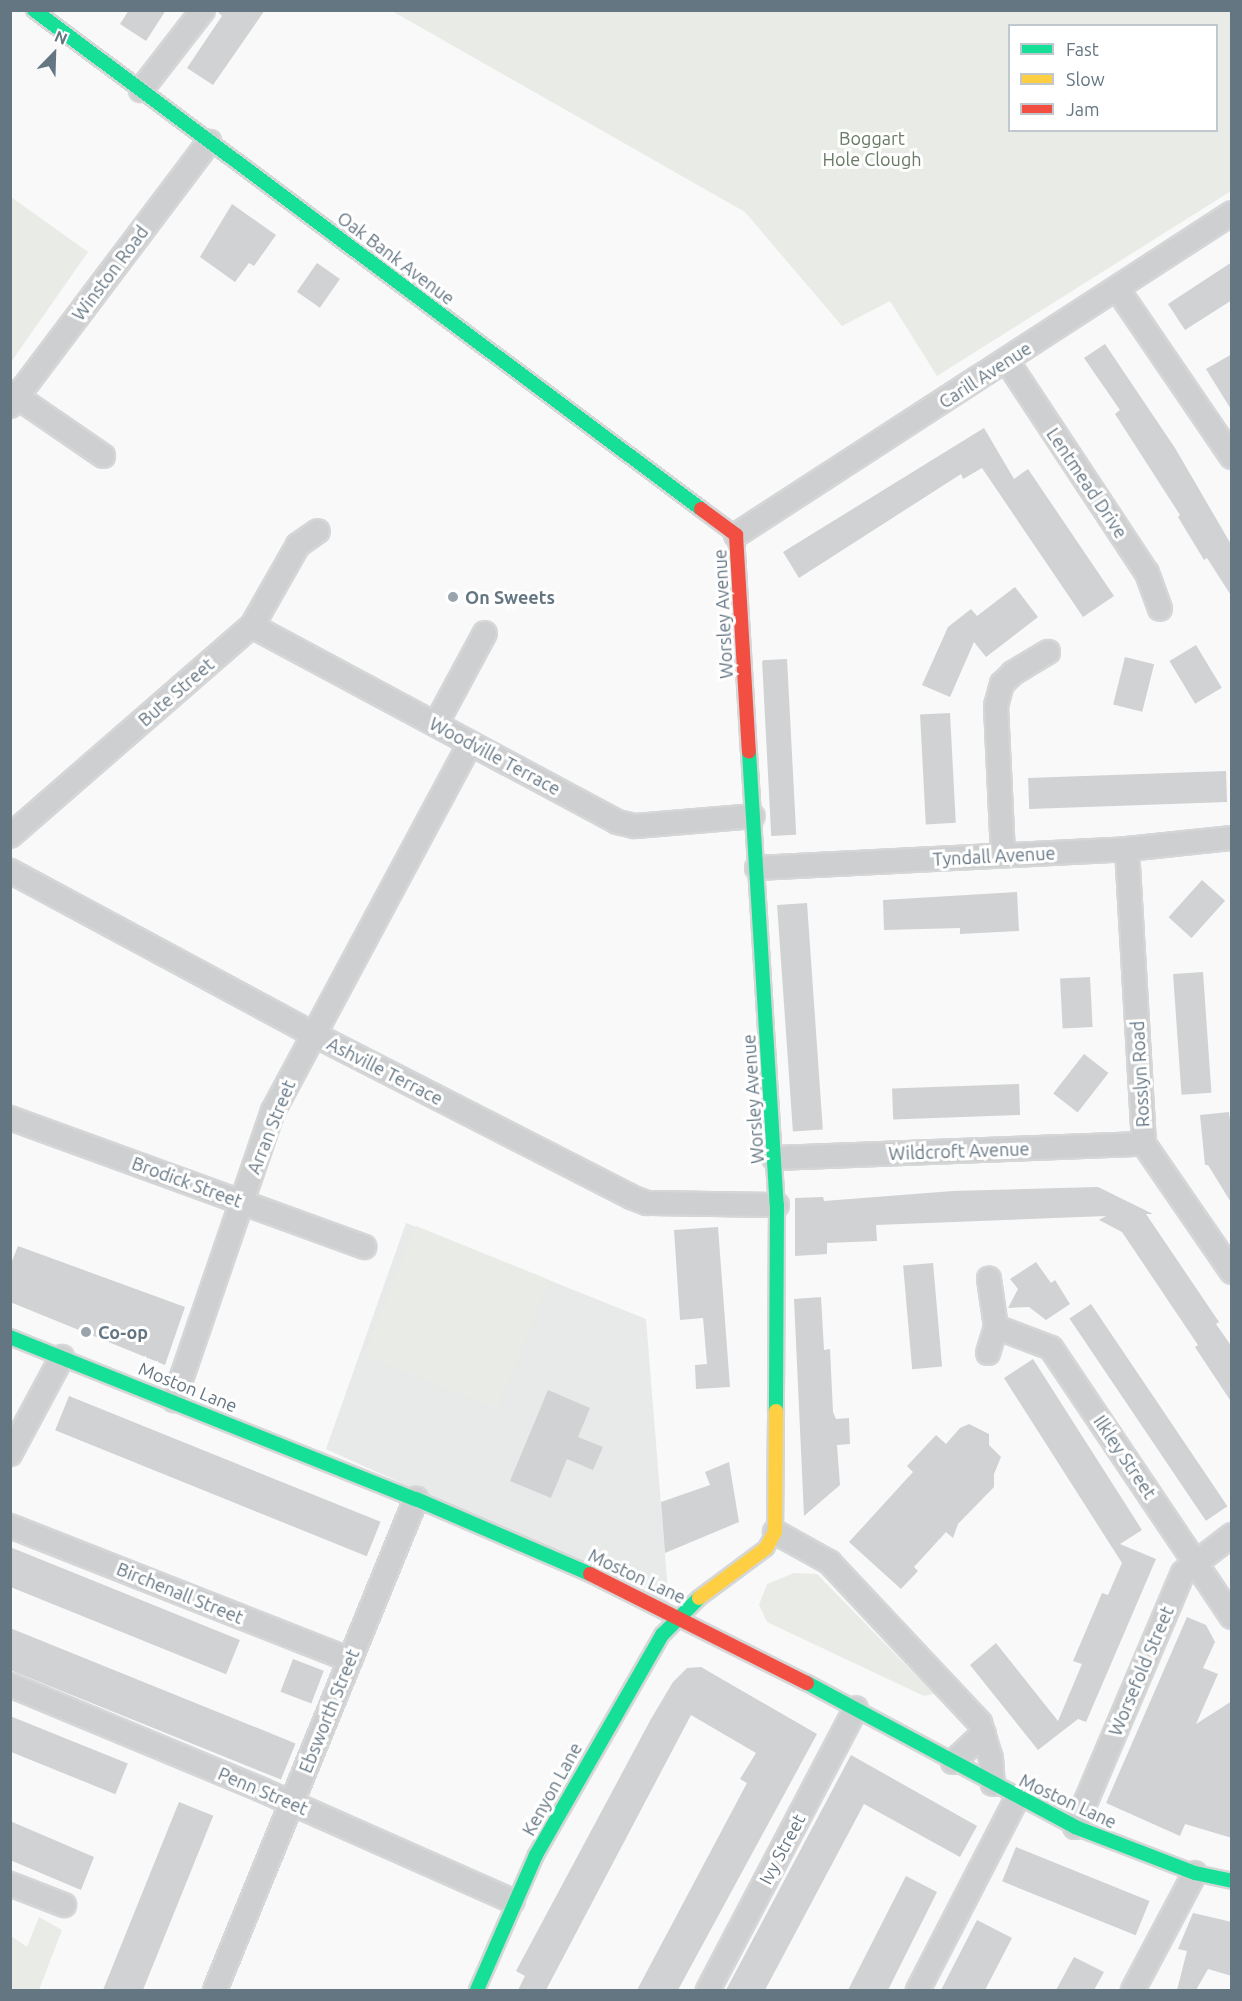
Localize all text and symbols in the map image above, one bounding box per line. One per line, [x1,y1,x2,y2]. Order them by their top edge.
north arrow [24,24,84,84]
legend [1008,24,1218,132]
text: N [52,27,70,48]
text: Fast [1066,39,1099,59]
text: Slow [1066,69,1105,89]
text: Jam [1066,99,1100,119]
park label: Boggart Hole Clough [822,128,922,170]
street label: Oak Bank Avenue [333,207,459,309]
street label: Winston Road [67,221,153,325]
street label: Carill Avenue [935,337,1035,413]
street label: Lentmead Drive [1042,424,1132,542]
street label: Worsley Avenue [709,549,737,679]
place label: On Sweets [465,586,555,608]
marker: On Sweets [446,590,460,604]
street label: Bute Street [134,653,218,731]
street label: Woodville Terrace [426,712,564,800]
street label: Tyndall Avenue [932,842,1056,870]
street label: Rosslyn Road [1126,1020,1154,1128]
street label: Ashville Terrace [324,1033,446,1109]
street label: Worsley Avenue [738,1034,768,1164]
street label: Arran Street [242,1077,300,1177]
street label: Wildcroft Avenue [888,1138,1030,1164]
street label: Brodick Street [129,1152,245,1212]
place label: Co-op [98,1321,148,1343]
marker: Co-op [79,1325,93,1339]
street label: Moston Lane [135,1357,241,1417]
street label: Ilkley Street [1089,1411,1161,1503]
street label: Moston Lane [585,1544,689,1608]
street label: Birchenall Street [114,1558,246,1628]
street label: Worsefold Street [1104,1603,1178,1739]
street label: Ebsworth Street [294,1646,364,1776]
street label: Kenyon Lane [518,1739,586,1839]
street label: Penn Street [215,1762,311,1820]
street label: Moston Lane [1016,1769,1120,1833]
street label: Ivy Street [754,1810,810,1888]

